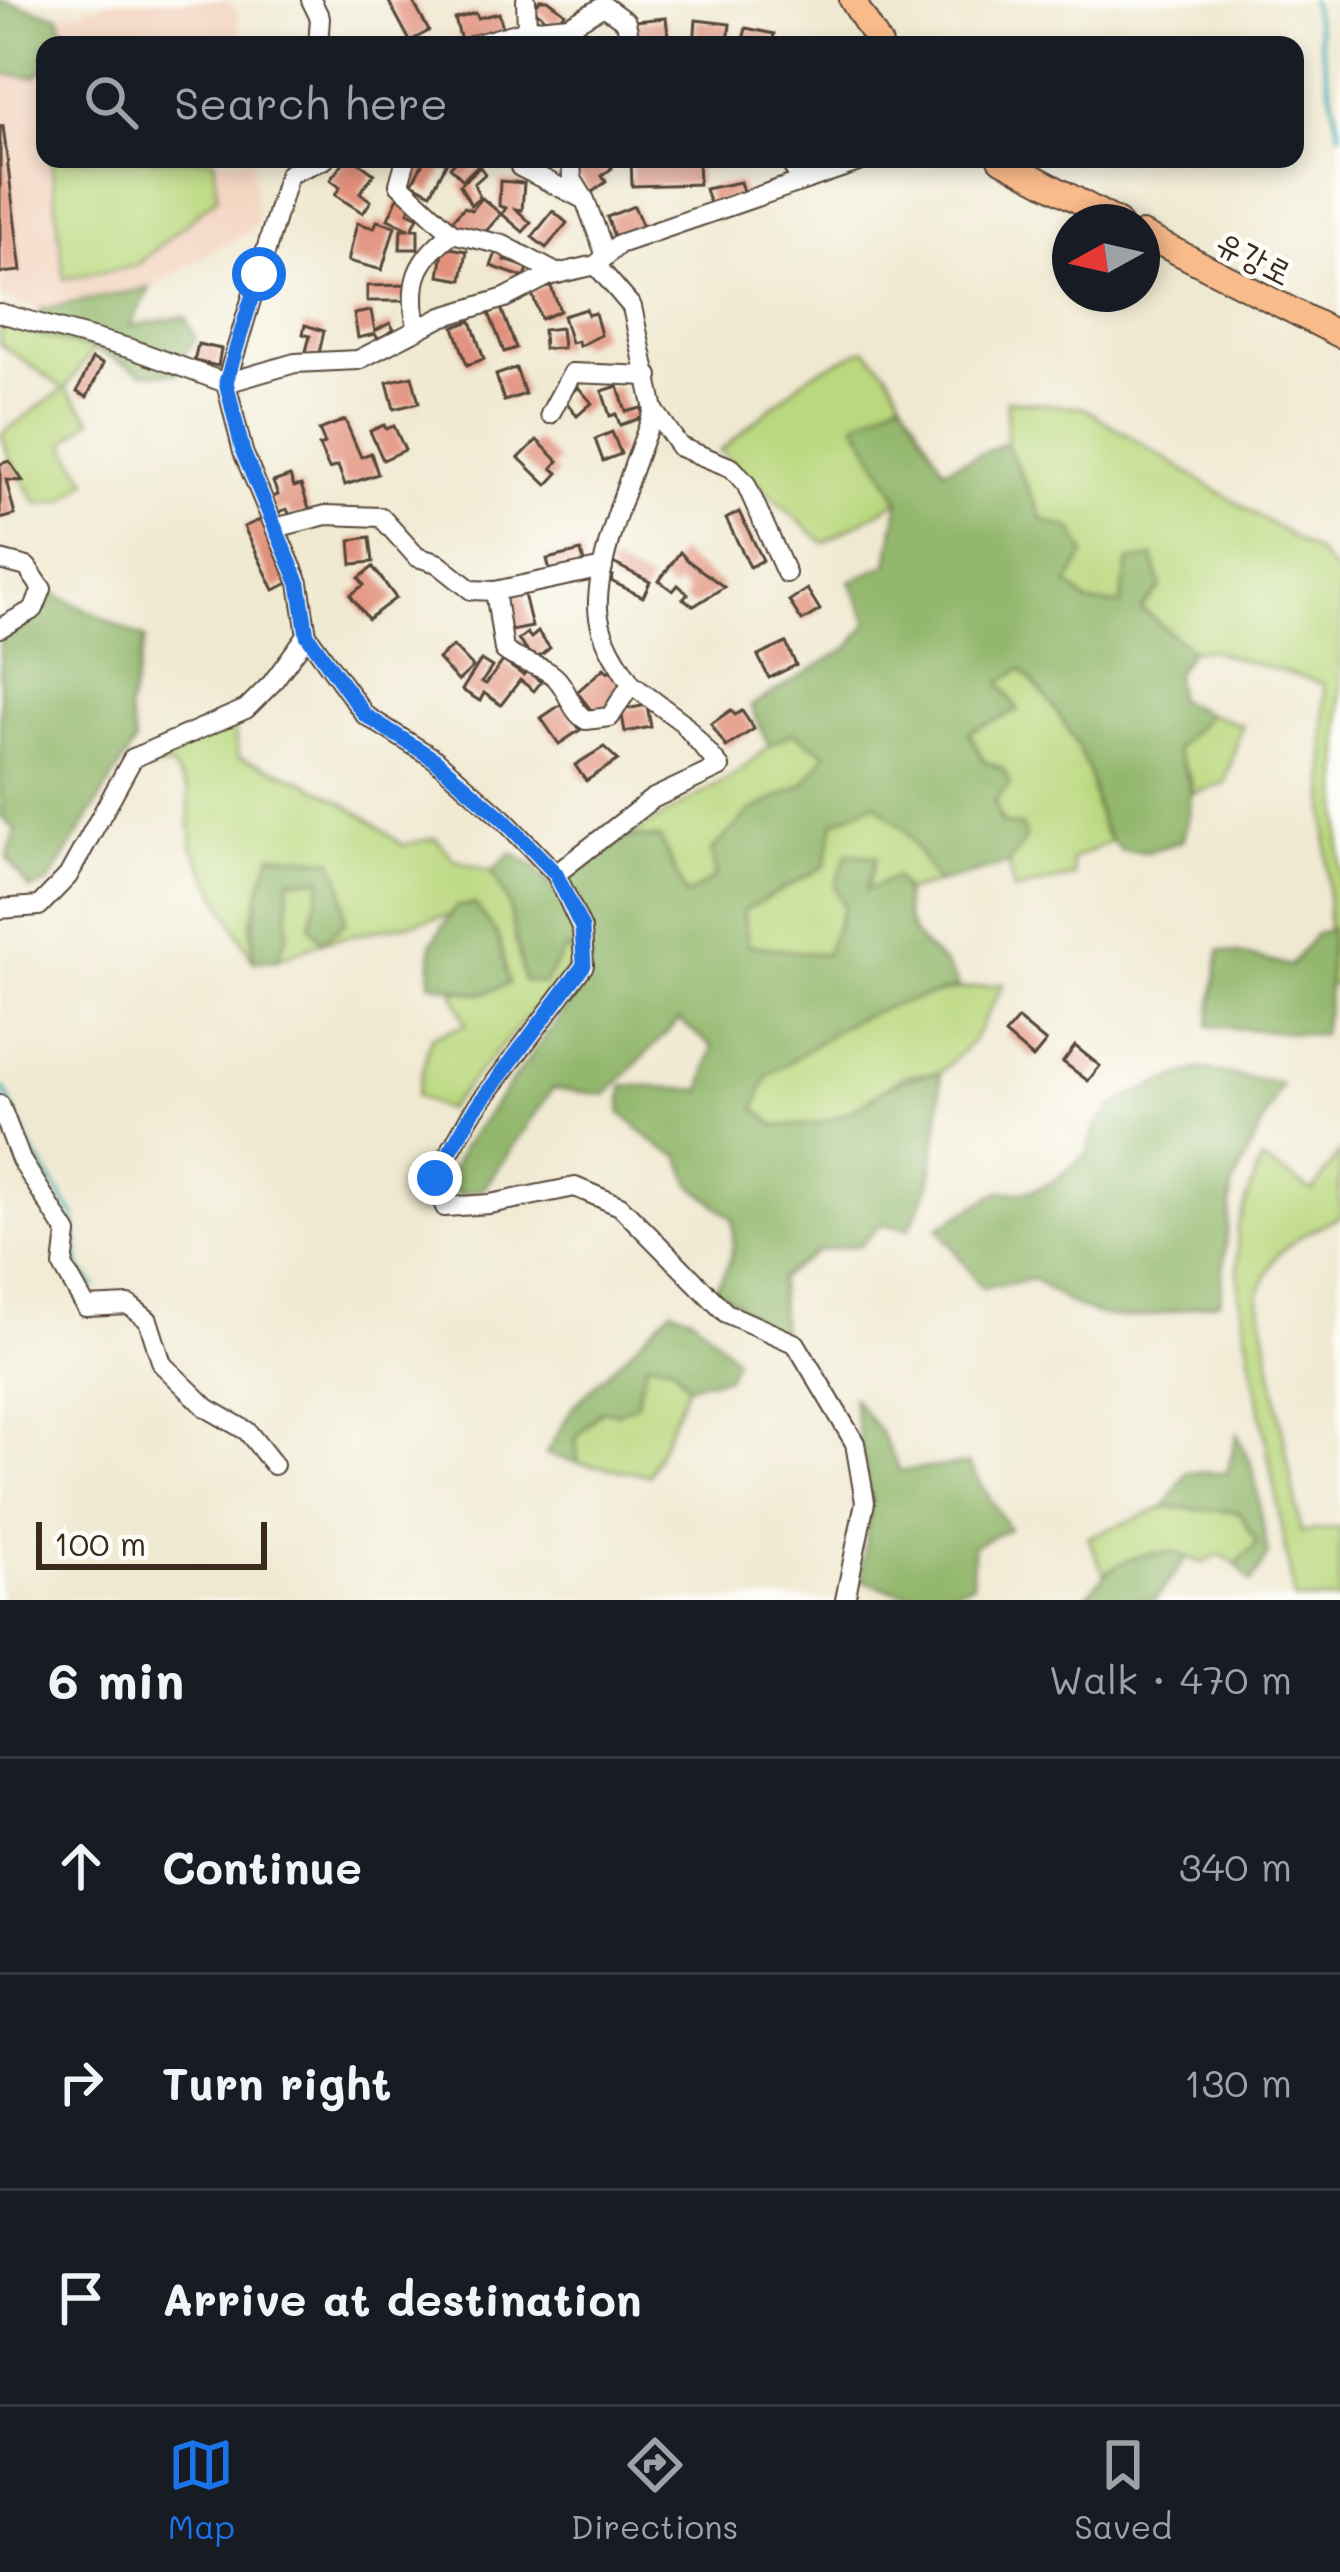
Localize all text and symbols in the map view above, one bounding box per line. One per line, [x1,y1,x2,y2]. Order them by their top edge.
search box [36,36,1304,168]
icon: search [78,69,144,135]
text: Search here [174,73,448,131]
north arrow [1052,204,1160,312]
street label: 유강로 [1210,219,1300,293]
route start [232,247,286,301]
route end [408,1151,462,1205]
scale bar [36,1516,267,1569]
text: 100 m [54,1521,146,1564]
text: 6 min [48,1645,184,1712]
text: Walk · 470 m [1049,1653,1292,1704]
icon: ahead [48,1833,114,1899]
text: Continue [162,1837,362,1895]
text: 340 m [1179,1840,1292,1891]
icon: right [48,2049,114,2115]
text: Turn right [162,2053,391,2111]
text: 130 m [1184,2056,1292,2107]
icon: arrive [48,2265,114,2331]
text: Arrive at destination [162,2269,642,2327]
tab: Map [168,2432,235,2547]
tab: Directions [571,2432,738,2547]
tab: Saved [1074,2432,1172,2547]

